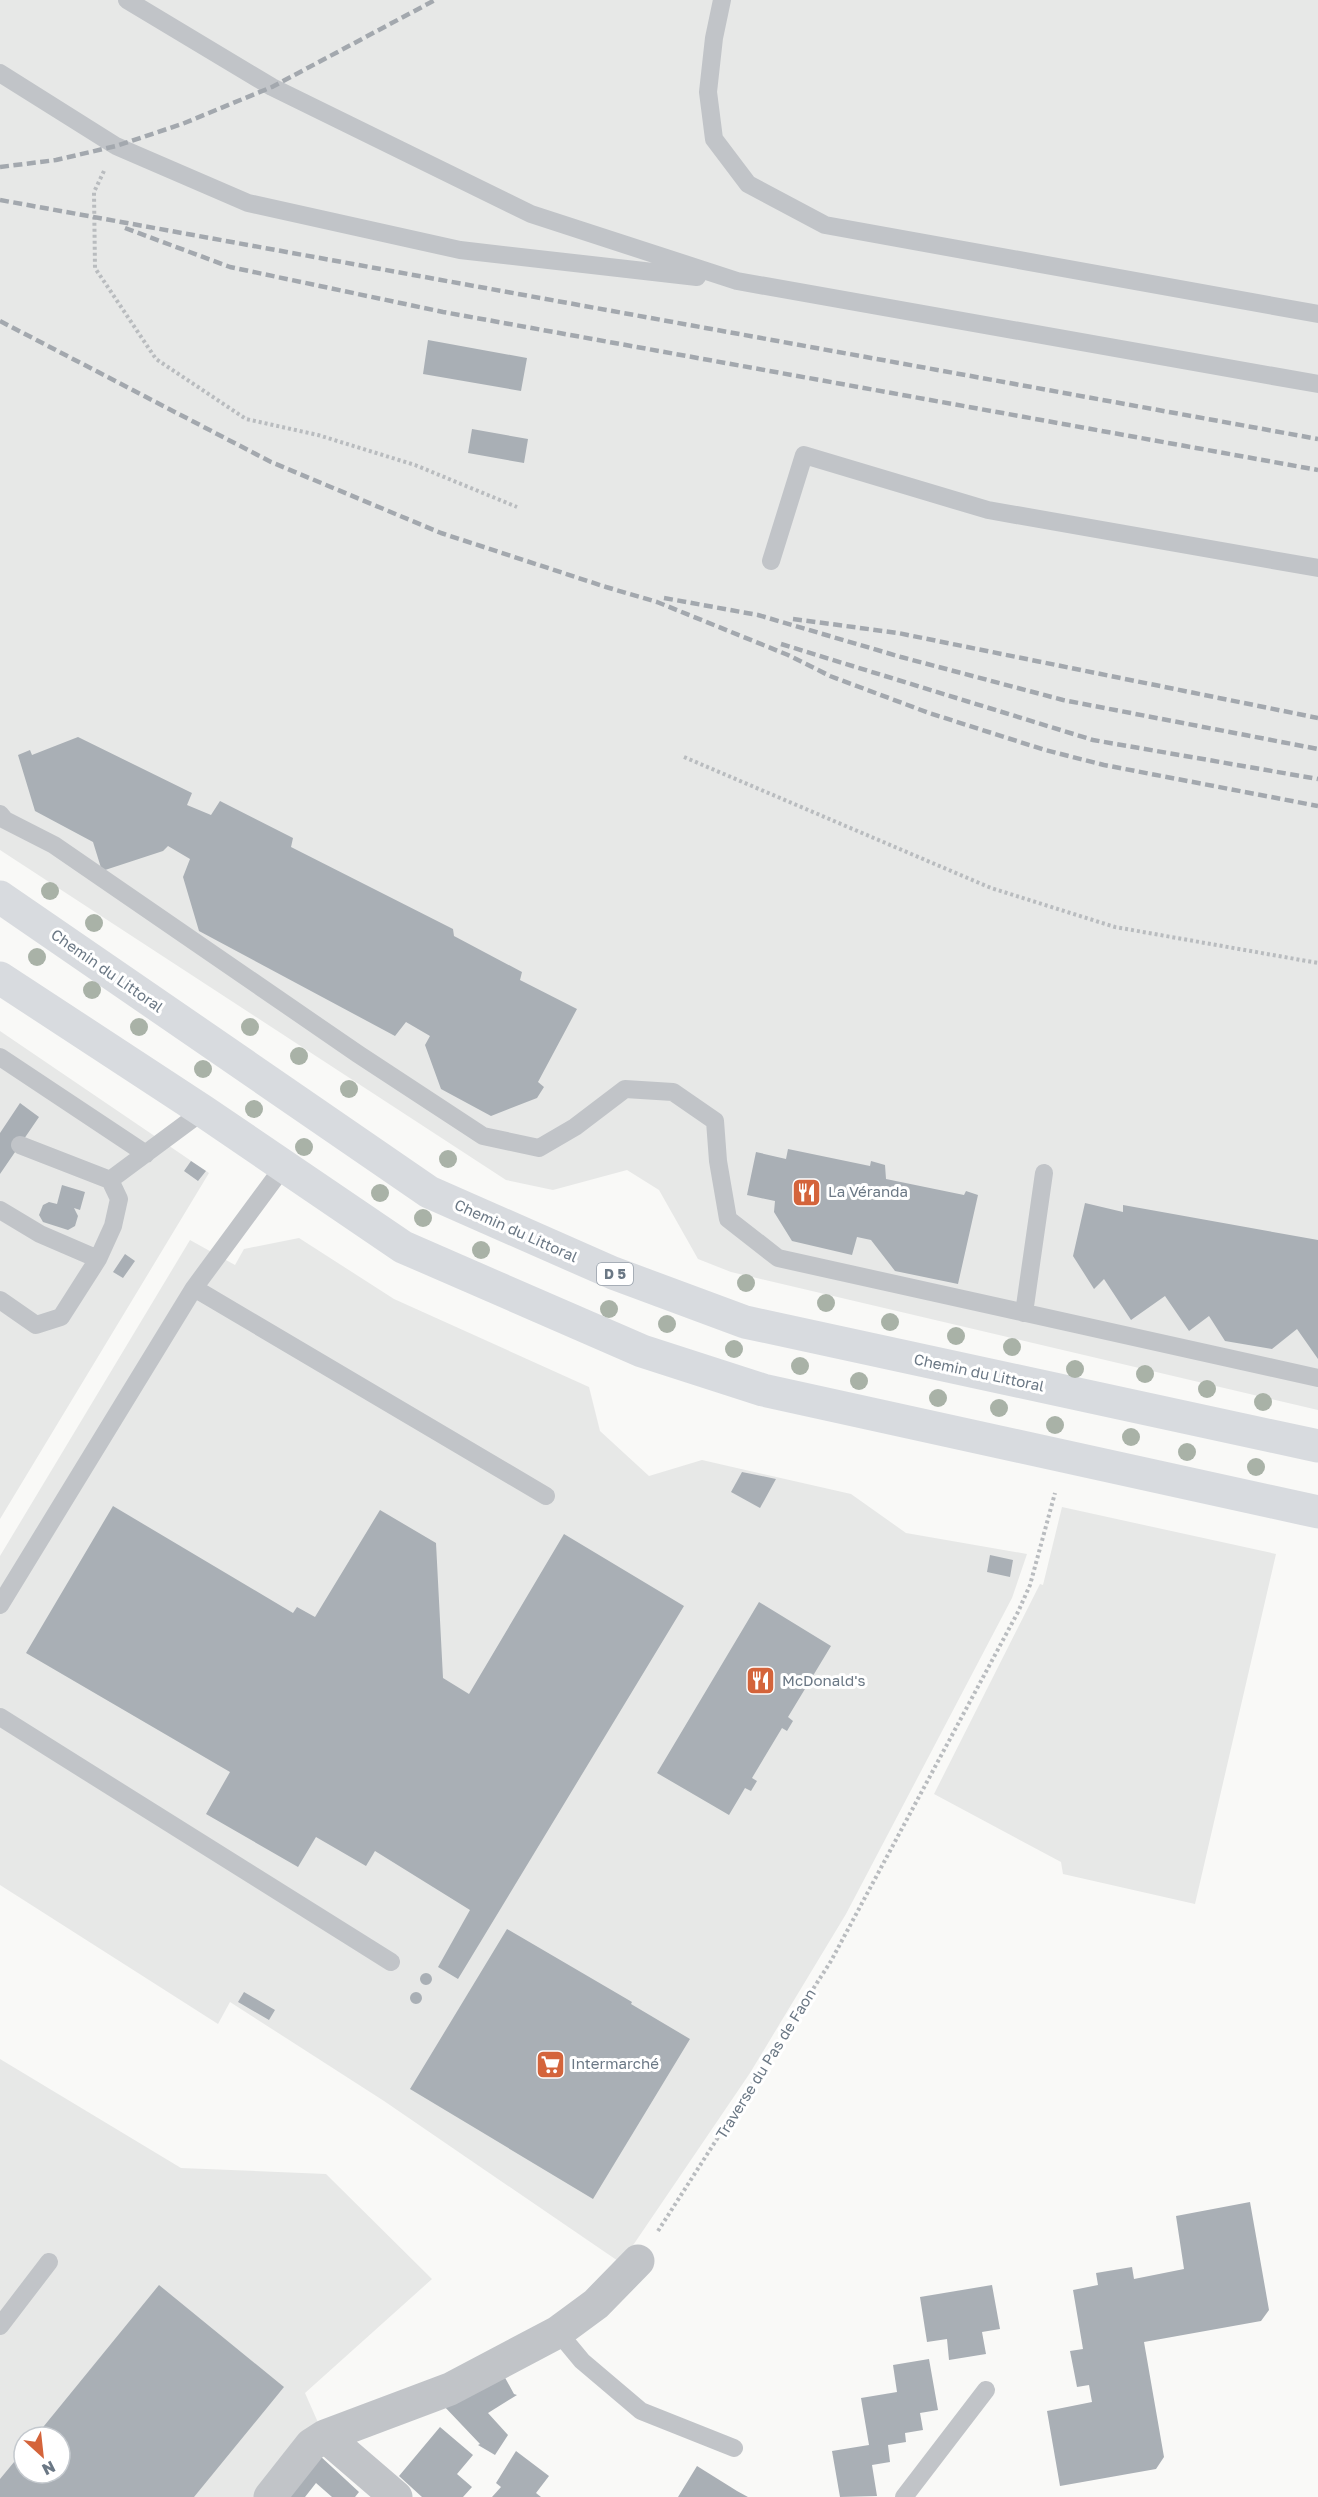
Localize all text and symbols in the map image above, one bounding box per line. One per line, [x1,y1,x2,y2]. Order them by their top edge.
street label: Chemin du Littoral [48,925,167,1016]
restaurant icon: La Véranda [791,1176,823,1208]
place label: La Véranda [828,1182,908,1200]
street label: Chemin du Littoral [452,1195,581,1265]
road number: D 5 [597,1263,633,1285]
street label: Chemin du Littoral [912,1349,1046,1395]
restaurant icon: McDonald's [745,1665,777,1697]
place label: McDonald's [782,1671,865,1689]
street label: Traverse du Pas de Faon [711,1985,819,2142]
supermarket icon: Intermarché [534,2048,566,2080]
place label: Intermarché [571,2054,659,2072]
north arrow [12,2425,72,2485]
text: N [39,2457,59,2480]

